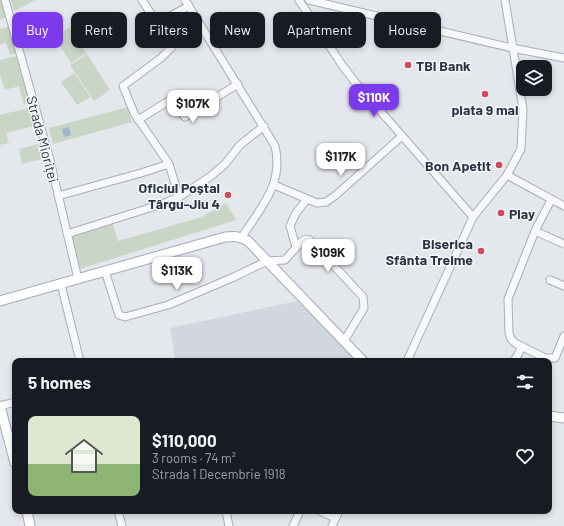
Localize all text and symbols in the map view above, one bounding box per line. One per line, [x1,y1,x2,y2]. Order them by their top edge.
chip: Buy [12,12,63,48]
chip: Rent [71,12,127,48]
chip: Filters [135,12,202,48]
chip: New [210,12,265,48]
chip: Apartment [273,12,366,48]
chip: House [374,12,441,48]
place label: TBI Bank [416,57,471,74]
marker: TBI Bank [403,60,413,70]
map controls [516,60,552,96]
button: layers [516,60,552,96]
pin: $110K [346,84,402,118]
text: $110K [358,89,390,105]
marker: piata 9 mai [480,89,490,99]
pin: $107K [165,90,221,124]
street label: Strada Mioriței [23,94,63,184]
text: $107K [176,95,210,111]
place label: piata 9 mai [451,101,519,118]
pin: $117K [313,143,369,177]
text: $117K [325,148,357,164]
place label: Bon Apetit [425,157,491,174]
marker: Bon Apetit [494,160,504,170]
place label: Oficiul Poștal Târgu-Jiu 4 [138,179,220,212]
marker: Oficiul Poștal Târgu-Jiu 4 [223,190,233,200]
place label: Play [509,205,535,222]
marker: Play [496,208,506,218]
place label: Biserica Sfânta Treime [386,235,473,268]
pin: $109K [300,239,356,273]
text: $109K [311,244,345,260]
marker: Biserica Sfânta Treime [476,246,486,256]
pin: $113K [149,257,205,291]
text: $113K [161,262,193,278]
icon: filters [514,371,536,393]
text: 5 homes [28,372,91,392]
text: $110,000 [152,430,217,450]
icon: home [60,432,108,480]
icon: heart [514,445,536,467]
text: 3 rooms · 74 m² [152,450,236,466]
text: Strada 1 Decembrie 1918 [152,466,286,482]

